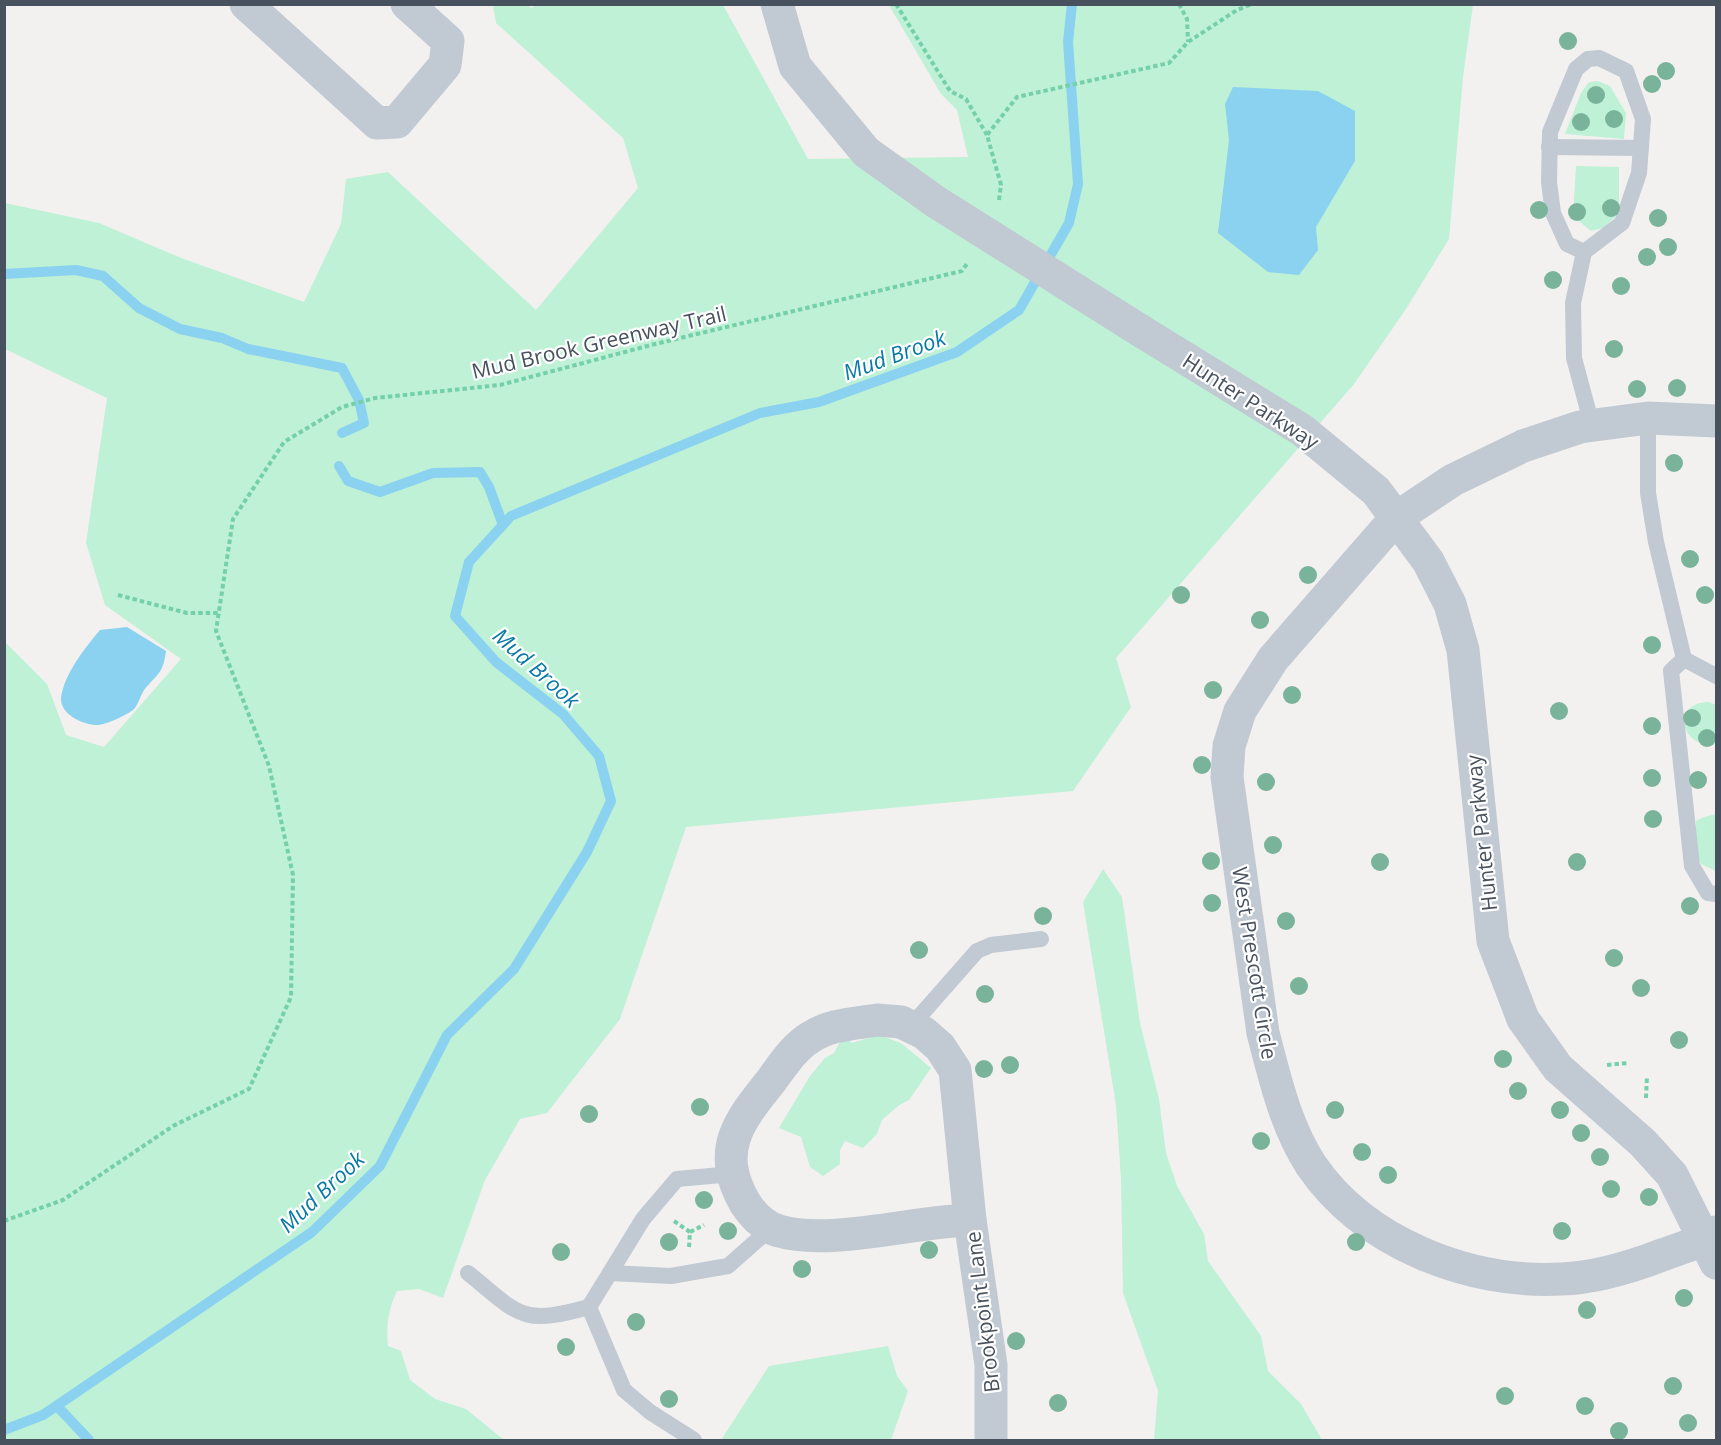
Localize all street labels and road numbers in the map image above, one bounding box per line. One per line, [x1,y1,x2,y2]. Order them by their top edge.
street label: Mud Brook Greenway Trail [469,299,729,385]
street label: Hunter Parkway [1178,347,1325,456]
street label: Hunter Parkway [1459,753,1503,913]
street label: West Prescott Circle [1226,865,1284,1061]
street label: Brookpoint Lane [958,1230,1006,1394]

